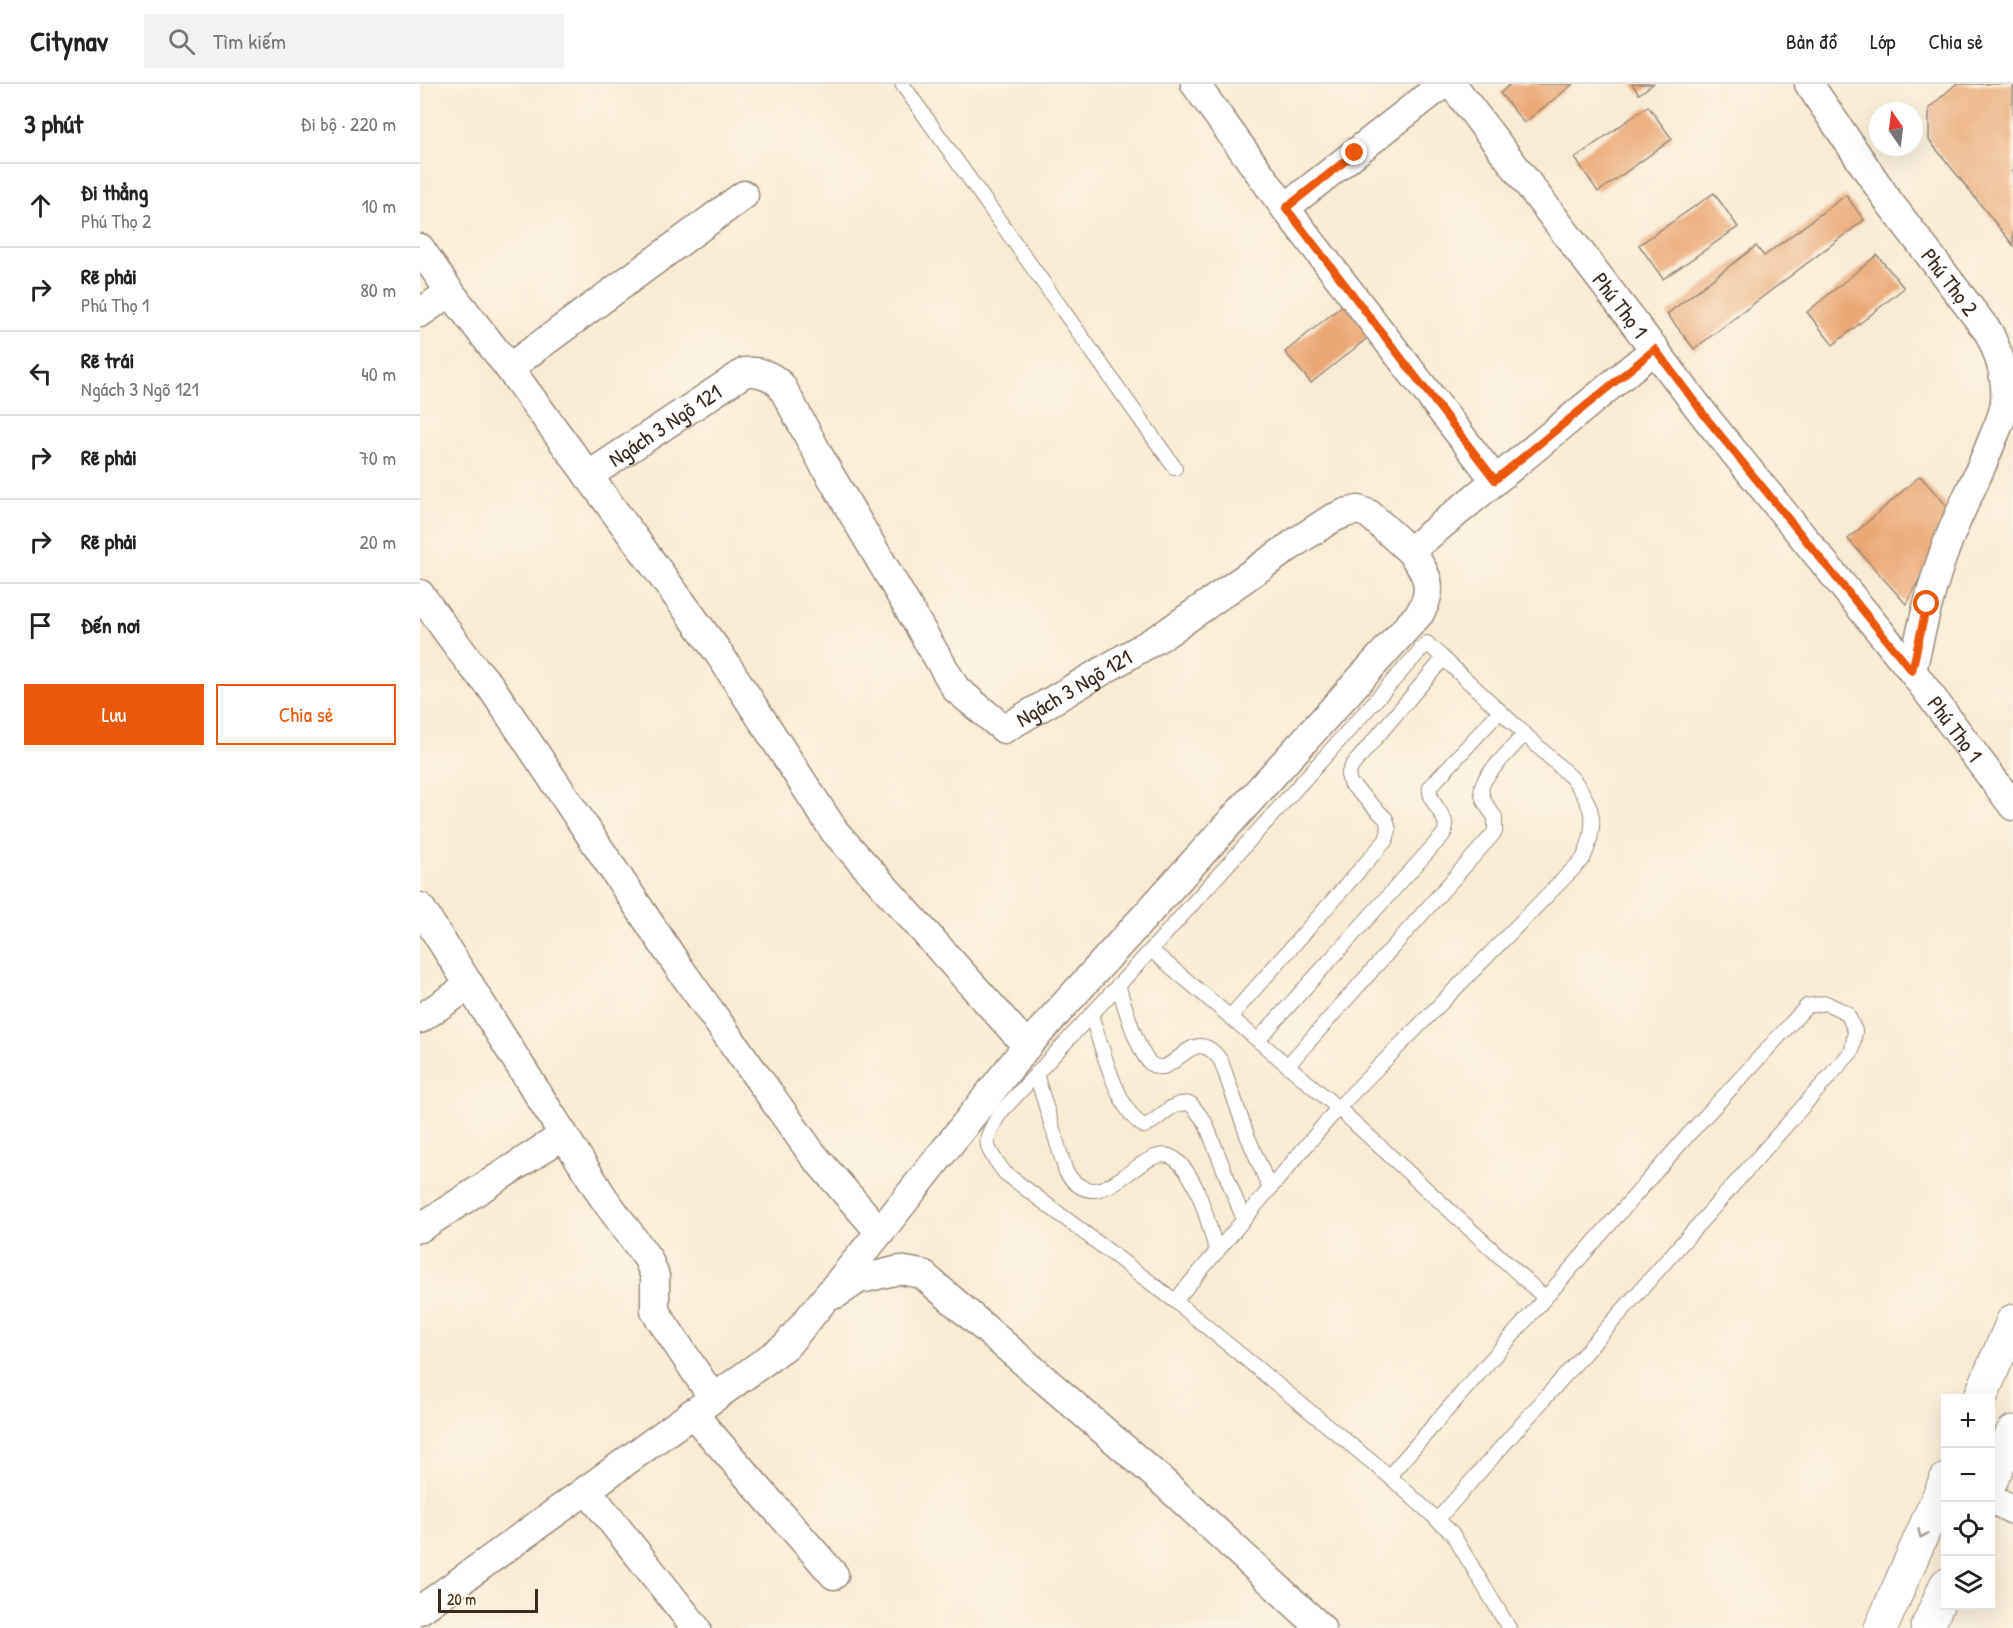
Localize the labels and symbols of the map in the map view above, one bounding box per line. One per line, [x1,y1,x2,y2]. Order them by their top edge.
north arrow [1869,102,1923,156]
route end [1341,139,1367,165]
street label: Phú Thọ 2 [1915,242,1986,322]
street label: Phú Thọ 1 [1586,266,1655,344]
street label: Ngách 3 Ngõ 121 [602,377,727,474]
route start [1913,590,1939,616]
street label: Ngách 3 Ngõ 121 [1010,642,1137,734]
street label: Phú Thọ 1 [1921,690,1990,768]
one-way arrow [1917,1527,1929,1538]
scale bar [438,1586,538,1614]

